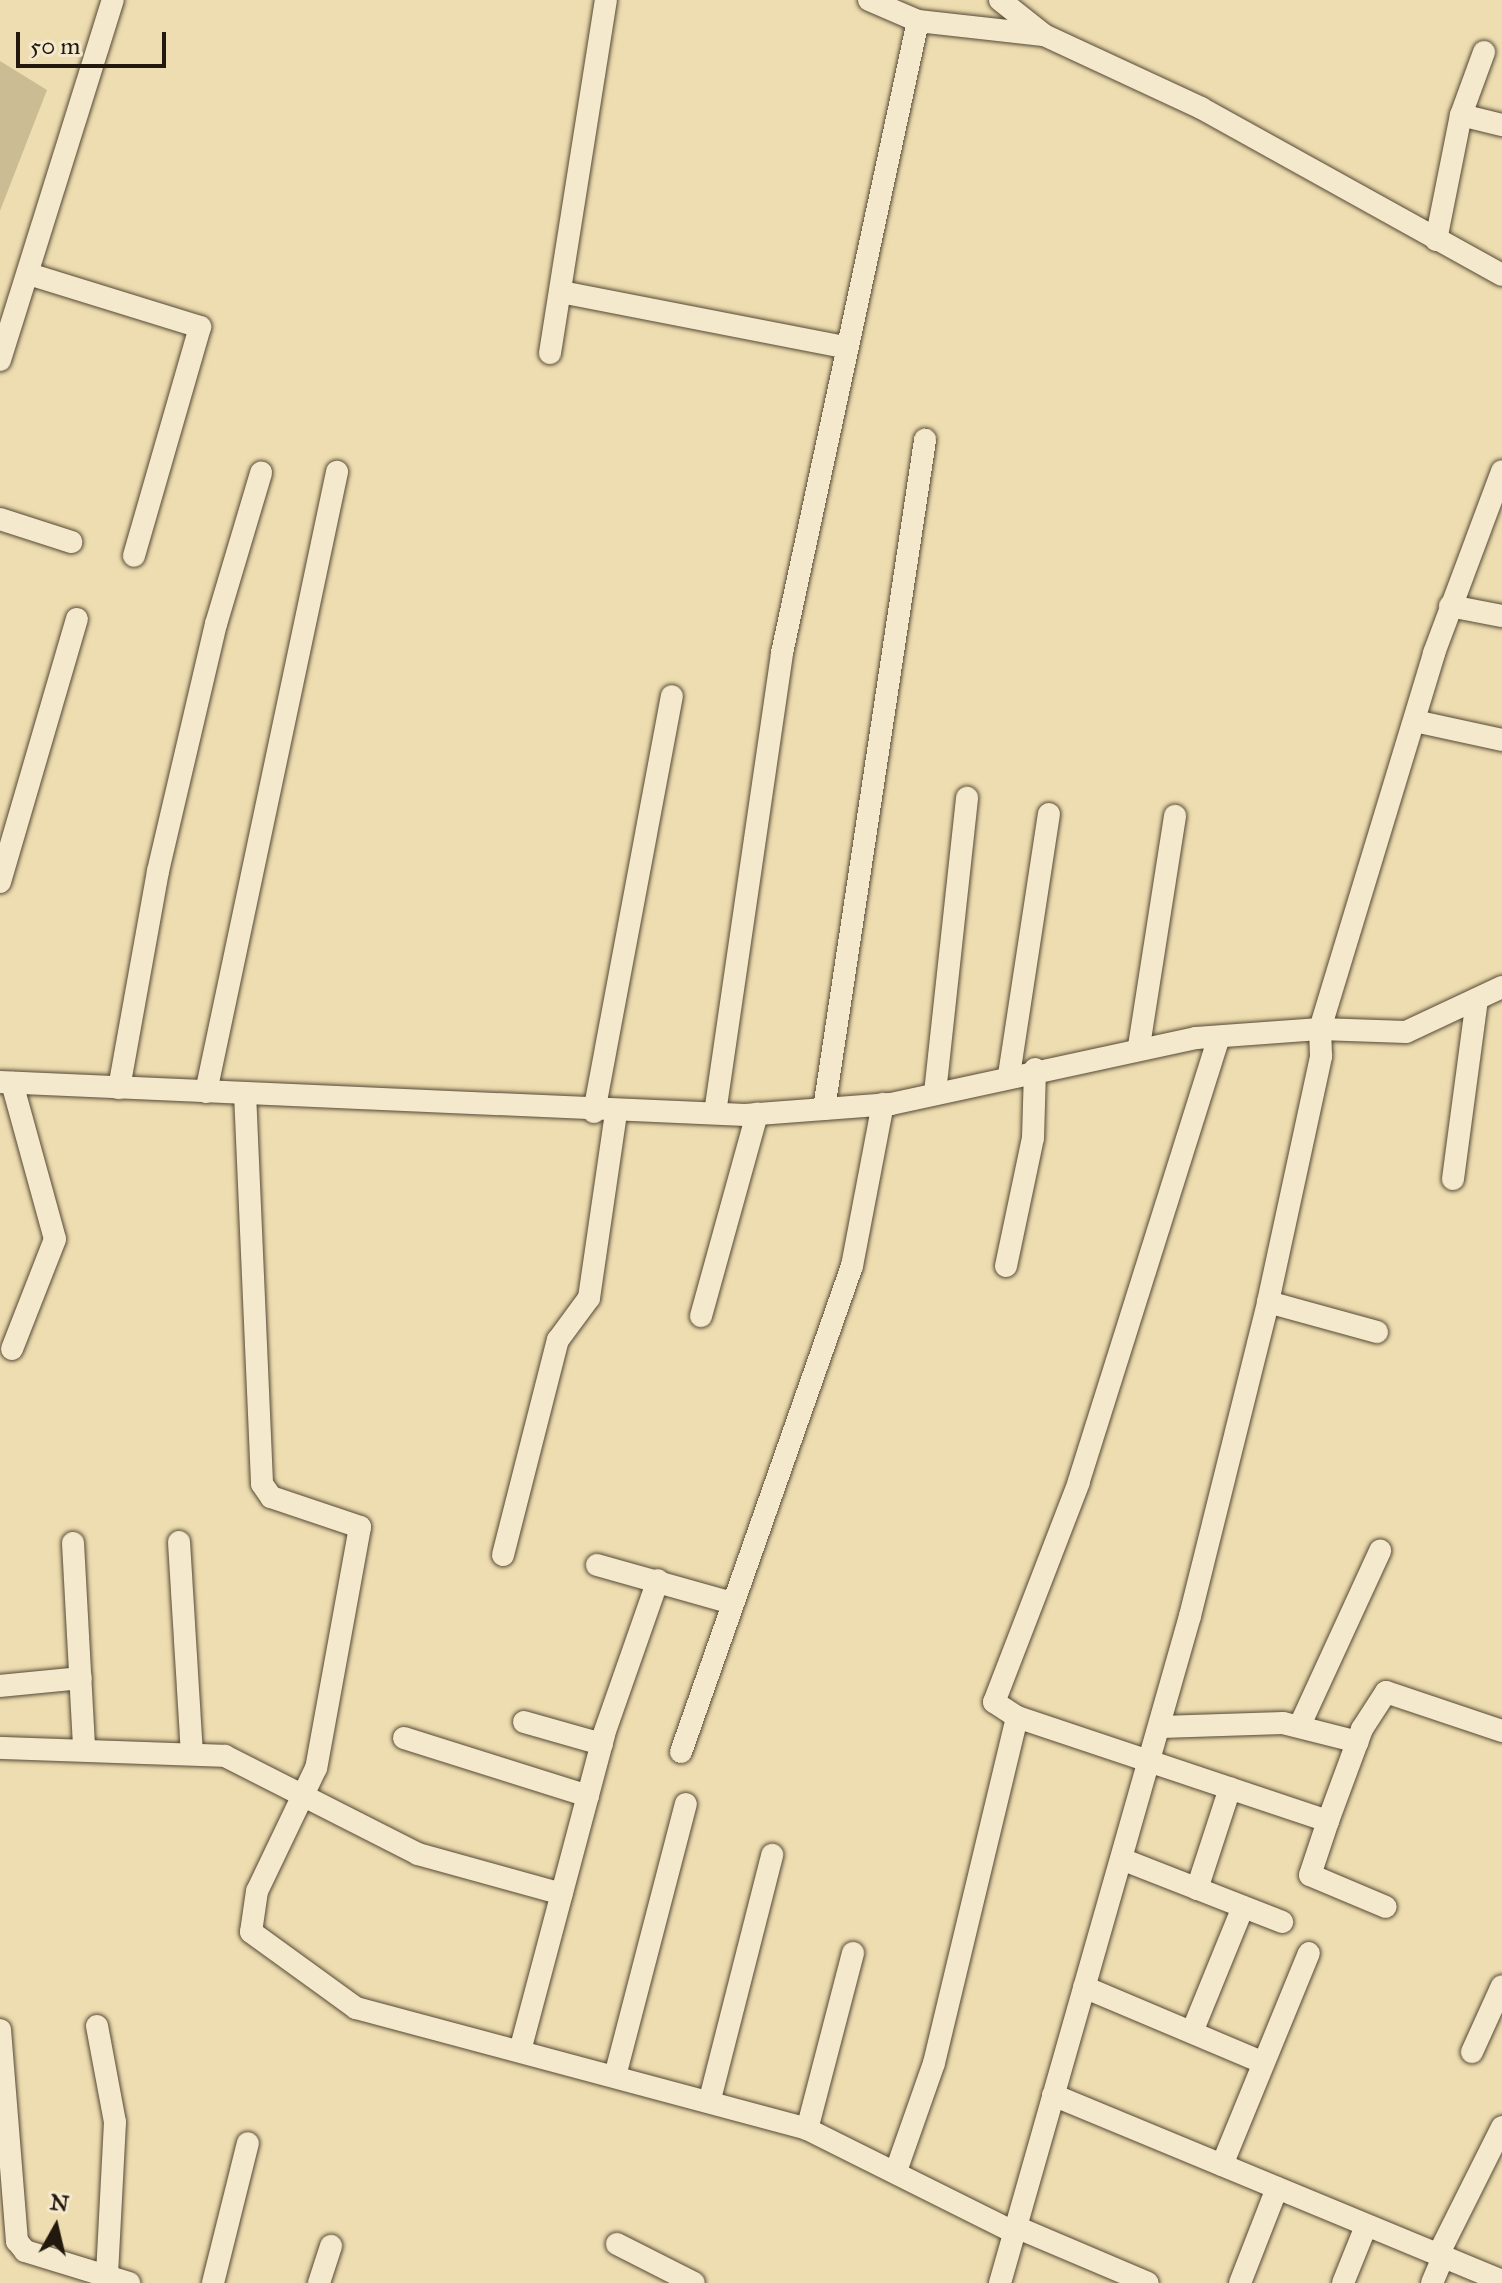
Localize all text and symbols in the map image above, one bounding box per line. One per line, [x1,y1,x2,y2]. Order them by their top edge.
scale bar [20,16,170,66]
text: 50 m [30,31,80,61]
north arrow [16,2187,96,2267]
text: N [48,2188,71,2217]

